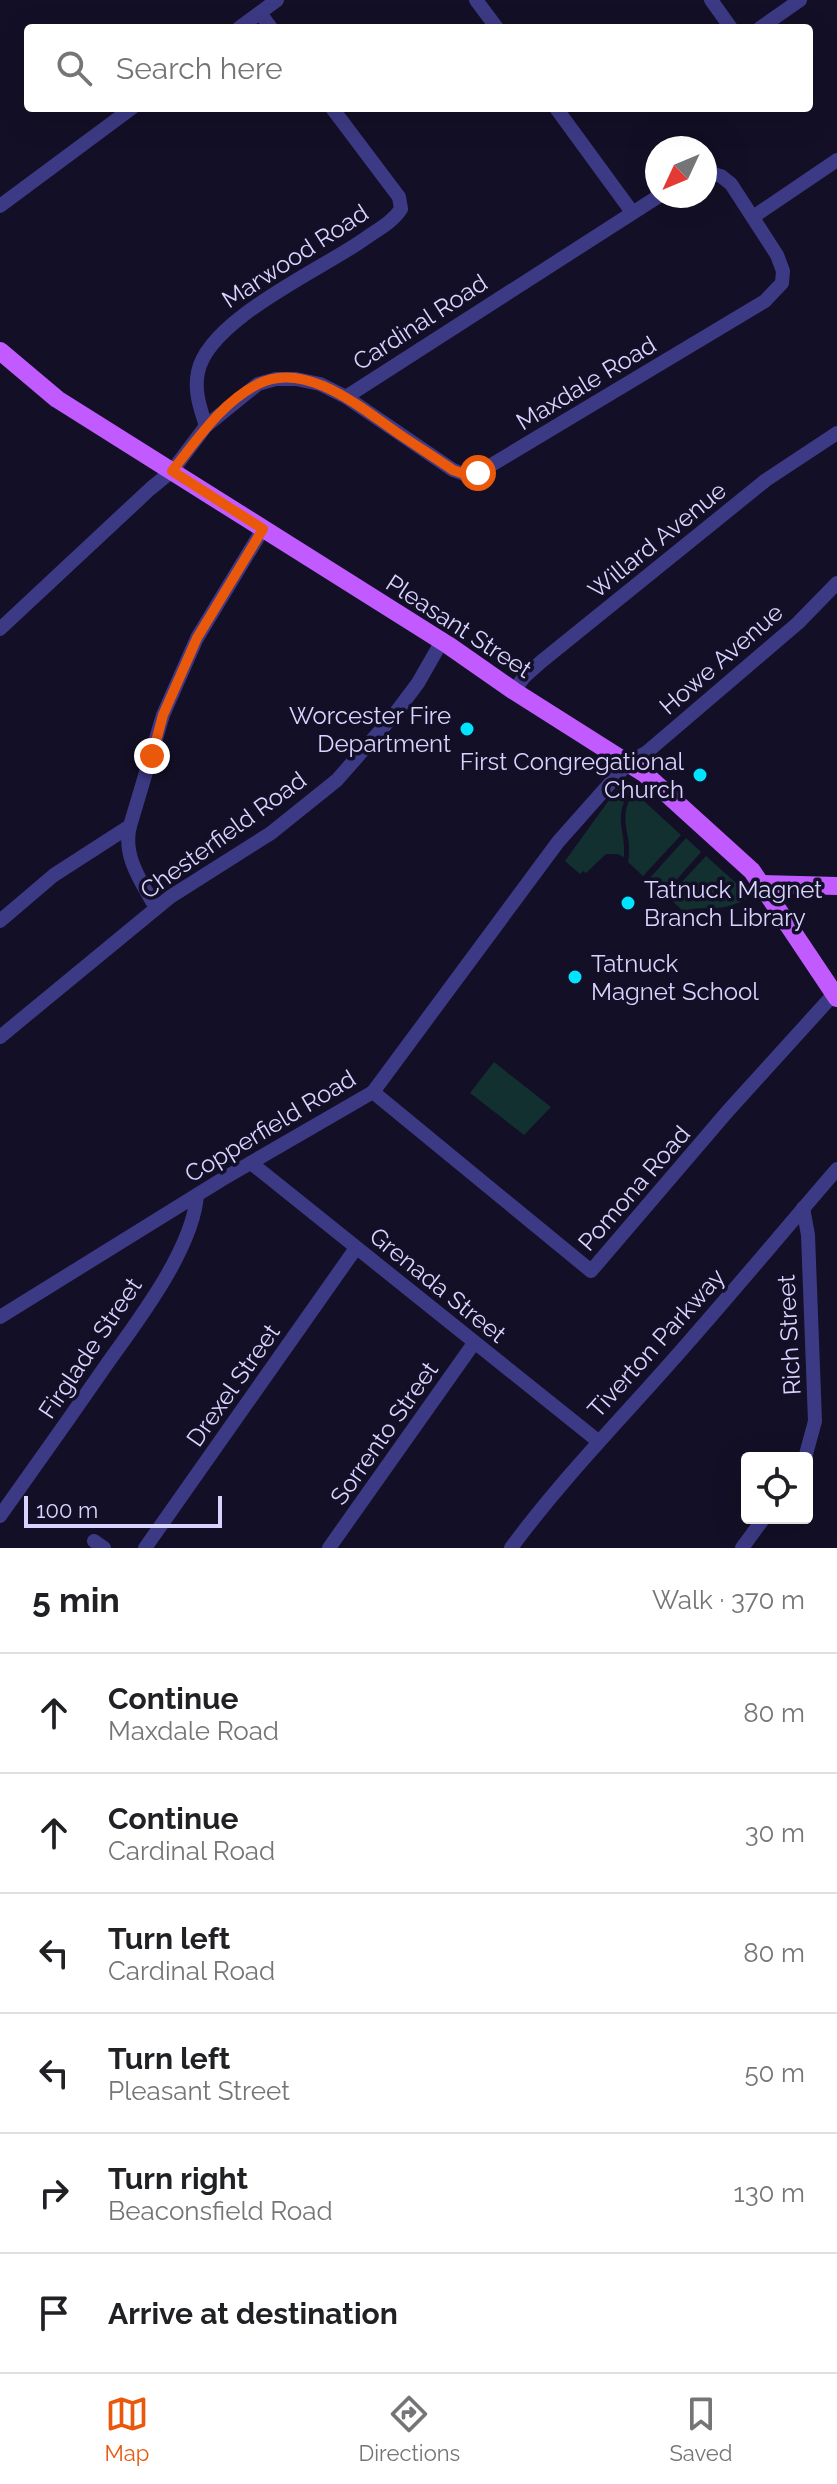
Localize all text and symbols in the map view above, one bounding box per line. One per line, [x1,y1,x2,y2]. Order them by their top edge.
search box [24,24,813,112]
icon: search [52,46,96,90]
text: Search here [116,51,283,86]
north arrow [645,136,717,208]
street label: Marwood Road [216,198,374,314]
street label: Cardinal Road [347,268,493,376]
street label: Maxdale Road [511,330,661,436]
route start [460,455,496,491]
street label: Willard Avenue [582,476,732,604]
street label: Pleasant Street [381,568,537,684]
street label: Howe Avenue [653,598,789,720]
place label: Worcester Fire Department [289,701,451,758]
marker: Worcester Fire Department [458,720,476,738]
route end [134,738,170,774]
place label: First Congregational Church [460,747,684,804]
street label: Chesterfield Road [134,765,312,905]
marker: First Congregational Church [691,766,709,784]
place label: Tatnuck Magnet Branch Library [644,875,822,932]
marker: Tatnuck Magnet Branch Library [619,894,637,912]
place label: Tatnuck Magnet School [591,949,759,1006]
marker: Tatnuck Magnet School [566,968,584,986]
street label: Copperfield Road [179,1064,361,1188]
street label: Pomona Road [572,1120,696,1256]
street label: Grenada Street [364,1221,512,1349]
street label: Tiverton Parkway [581,1262,731,1424]
street label: Firglade Street [32,1272,148,1424]
street label: Rich Street [771,1274,807,1396]
street label: Drexel Street [180,1318,286,1452]
street label: Sorrento Street [324,1356,444,1510]
map controls [741,1452,813,1524]
button: locate [741,1452,813,1524]
scale bar [24,1492,222,1528]
text: 100 m [36,1497,98,1523]
text: 5 min [32,1580,120,1620]
text: Walk · 370 m [652,1585,805,1615]
text: Continue [108,1681,239,1716]
icon: ahead [32,1691,76,1735]
text: 80 m [743,1698,805,1728]
text: Maxdale Road [108,1716,279,1746]
text: Continue [108,1801,239,1836]
icon: ahead [32,1811,76,1855]
text: 30 m [745,1818,805,1848]
text: Cardinal Road [108,1836,275,1866]
text: Turn left [108,1921,230,1956]
icon: left [32,1931,76,1975]
text: 80 m [743,1938,805,1968]
text: Cardinal Road [108,1956,275,1986]
text: Turn left [108,2041,230,2076]
icon: left [32,2051,76,2095]
text: 50 m [744,2058,805,2088]
text: Pleasant Street [108,2076,290,2106]
text: Turn right [108,2161,248,2196]
icon: right [32,2171,76,2215]
text: 130 m [734,2178,805,2208]
text: Beaconsfield Road [108,2196,333,2226]
icon: arrive [32,2291,76,2335]
text: Arrive at destination [108,2296,398,2331]
tab: Map [105,2392,149,2466]
tab: Directions [359,2392,460,2466]
tab: Saved [669,2392,732,2466]

